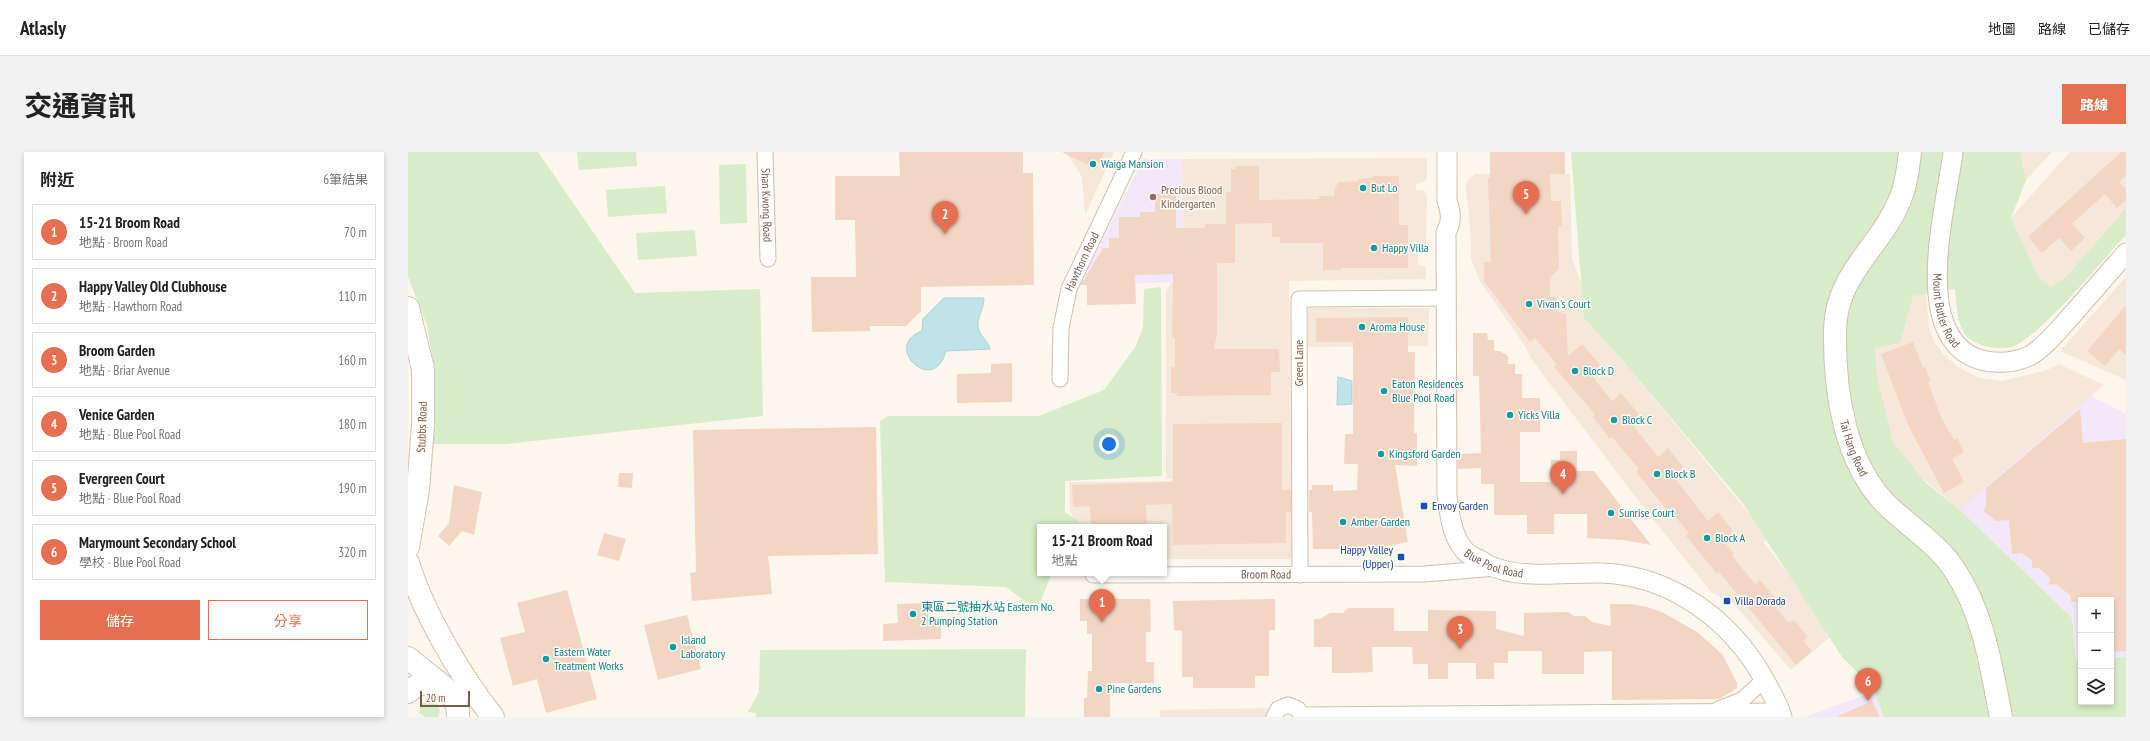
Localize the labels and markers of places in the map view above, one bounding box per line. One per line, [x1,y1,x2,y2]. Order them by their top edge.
place label: Waiga Mansion [1101,156,1163,171]
marker: Waiga Mansion [1088,159,1098,169]
place label: But Lo [1371,180,1397,195]
pin: 5 [1513,181,1539,214]
place label: Precious Blood Kindergarten [1161,182,1222,211]
marker: But Lo [1358,183,1368,193]
marker: Precious Blood Kindergarten [1148,192,1158,202]
pin: 2 [932,201,958,234]
place label: Happy Villa [1382,240,1429,255]
marker: Happy Villa [1369,243,1379,253]
place label: Vivan's Court [1536,296,1591,311]
marker: Vivan's Court [1524,299,1534,309]
place label: Aroma House [1370,319,1425,334]
marker: Aroma House [1357,322,1367,332]
place label: Block D [1583,363,1614,378]
marker: Block D [1570,366,1580,376]
place label: Eaton Residences Blue Pool Road [1392,376,1464,405]
marker: Eaton Residences Blue Pool Road [1379,386,1389,396]
place label: Yicks Villa [1518,407,1560,422]
marker: Yicks Villa [1505,410,1515,420]
place label: Block C [1622,412,1653,427]
marker: Block C [1609,415,1619,425]
place label: Kingsford Garden [1389,446,1461,461]
marker: Kingsford Garden [1376,449,1386,459]
pin: 4 [1550,461,1576,494]
place label: Block B [1665,466,1696,481]
marker: Block B [1652,469,1662,479]
place label: Envoy Garden [1432,498,1488,513]
marker: Envoy Garden [1419,501,1429,511]
place label: Sunrise Court [1619,505,1675,520]
marker: Sunrise Court [1606,508,1616,518]
place label: Amber Garden [1351,514,1410,529]
marker: Amber Garden [1338,517,1348,527]
place label: Block A [1715,530,1745,545]
marker: Block A [1702,533,1712,543]
place label: Happy Valley (Upper) [1340,542,1393,571]
marker: Happy Valley (Upper) [1396,552,1406,562]
pin: 1 [1089,589,1115,622]
place label: Villa Dorada [1734,593,1786,608]
marker: Villa Dorada [1722,596,1732,606]
place label: 東區二號抽水站 Eastern No. 2 Pumping Station [921,599,1055,628]
marker: 東區二號抽水站 Eastern No. 2 Pumping Station [908,609,918,619]
pin: 3 [1447,616,1473,649]
place label: Island Laboratory [681,632,726,661]
marker: Island Laboratory [668,642,678,652]
place label: Eastern Water Treatment Works [554,644,623,673]
marker: Eastern Water Treatment Works [541,654,551,664]
pin: 6 [1855,668,1881,701]
place label: Pine Gardens [1107,681,1161,696]
marker: Pine Gardens [1094,684,1104,694]

